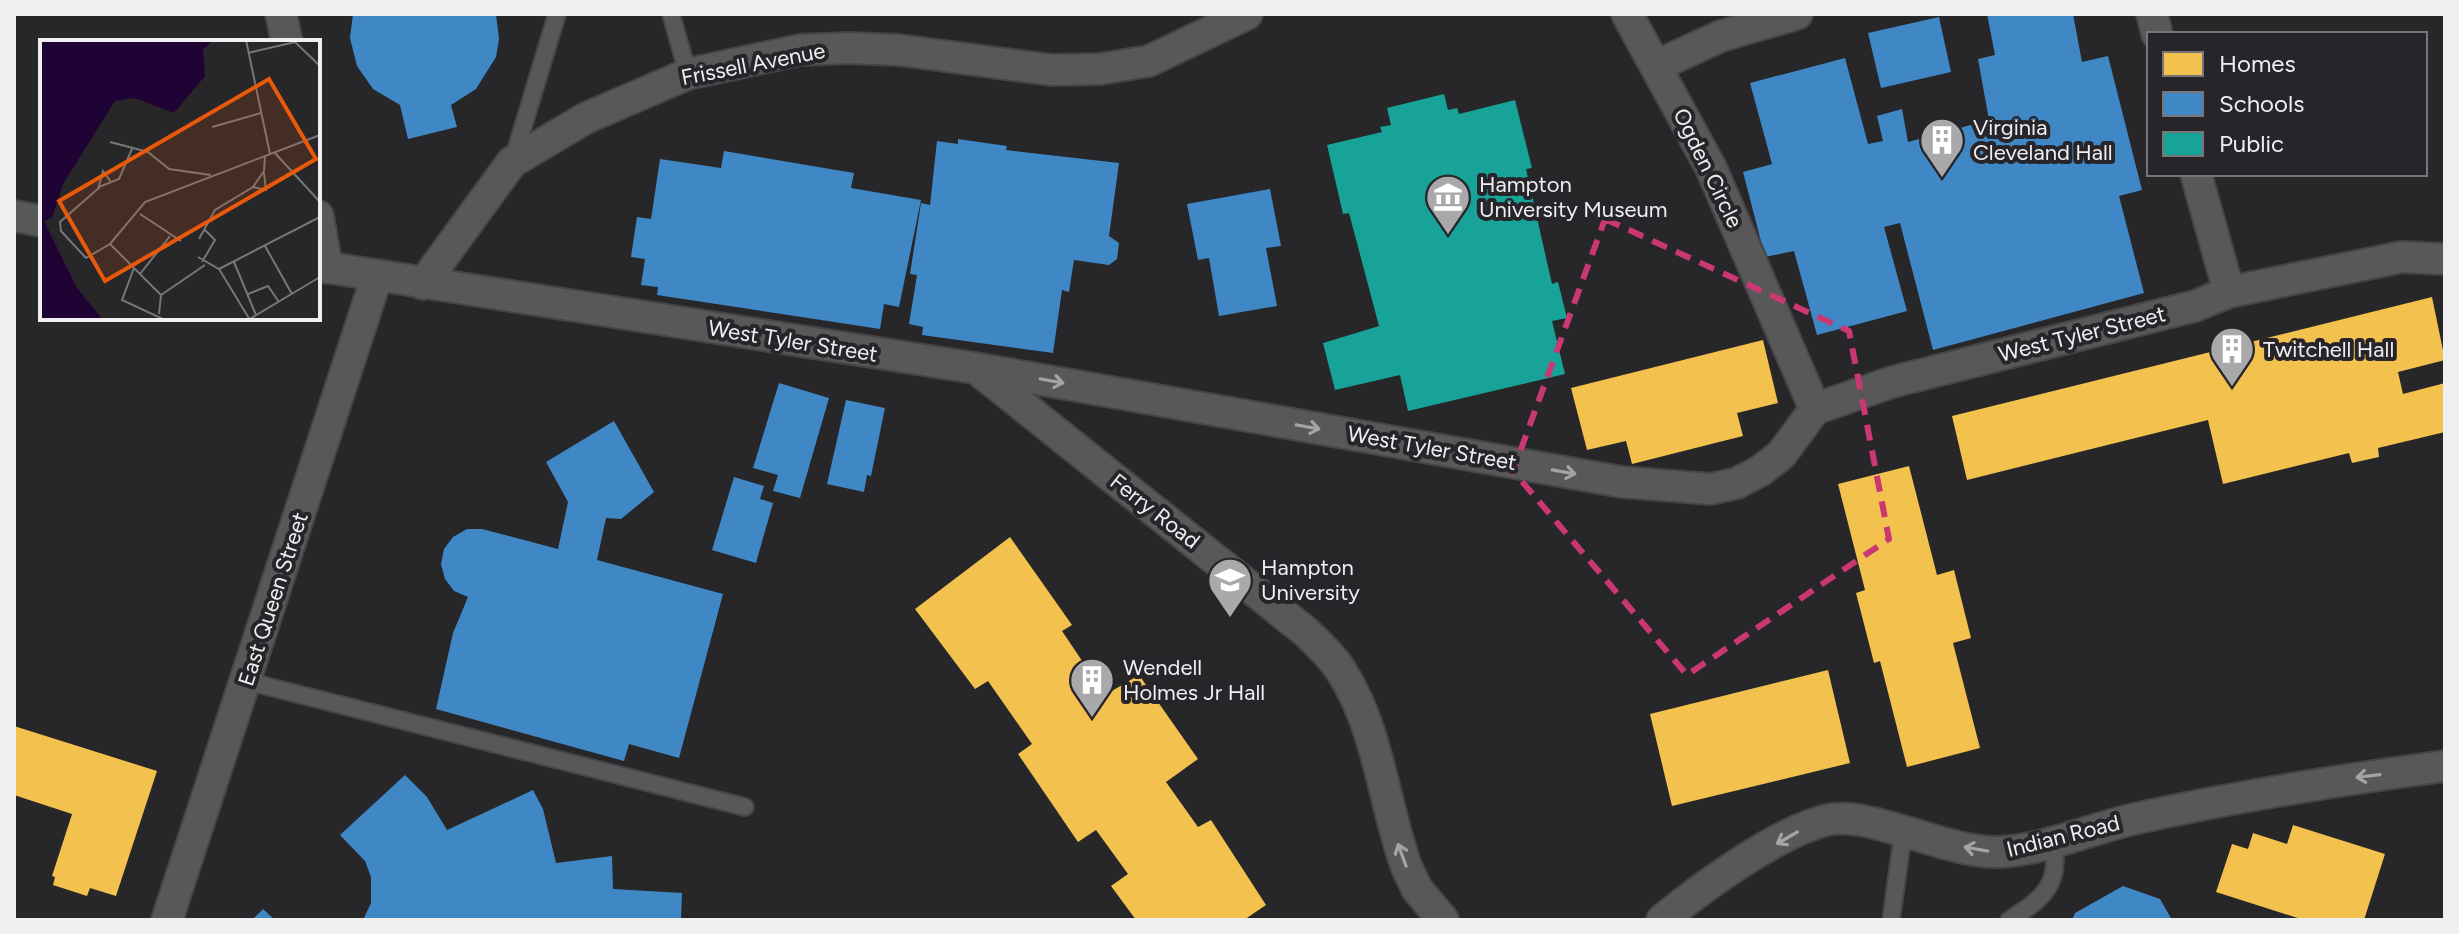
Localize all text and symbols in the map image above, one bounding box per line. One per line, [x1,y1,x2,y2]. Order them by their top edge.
legend [2147,32,2427,176]
street label: Frissell Avenue [679,37,827,91]
inset map [40,40,320,320]
text: Homes [2219,49,2296,78]
text: Schools [2219,89,2304,118]
street label: Ogden Circle [1667,104,1749,232]
place label: Virginia Cleveland Hall [1973,114,2113,166]
building icon: Virginia Cleveland Hall [1918,116,1966,179]
text: Public [2219,129,2284,158]
place label: Hampton University Museum [1479,171,1667,223]
museum icon: Hampton University Museum [1424,173,1472,236]
street label: West Tyler Street [1996,300,2168,368]
street label: West Tyler Street [706,314,880,368]
building icon: Twitchell Hall [2208,325,2256,388]
place label: Twitchell Hall [2263,336,2394,363]
one-way arrow [1039,375,1064,390]
one-way arrow [1295,420,1320,435]
street label: West Tyler Street [1345,420,1519,476]
one-way arrow [1551,465,1576,480]
street label: Ferry Road [1105,468,1205,554]
street label: East Queen Street [232,509,314,689]
place label: Hampton University [1261,554,1360,606]
school or university icon: Hampton University [1206,556,1254,619]
place label: Wendell Holmes Jr Hall [1123,654,1265,706]
building icon: Wendell Holmes Jr Hall [1068,656,1116,719]
one-way arrow [2355,769,2382,784]
street label: Indian Road [2004,809,2122,863]
one-way arrow [1775,831,1799,846]
one-way arrow [1964,841,1989,856]
one-way arrow [1394,843,1408,867]

